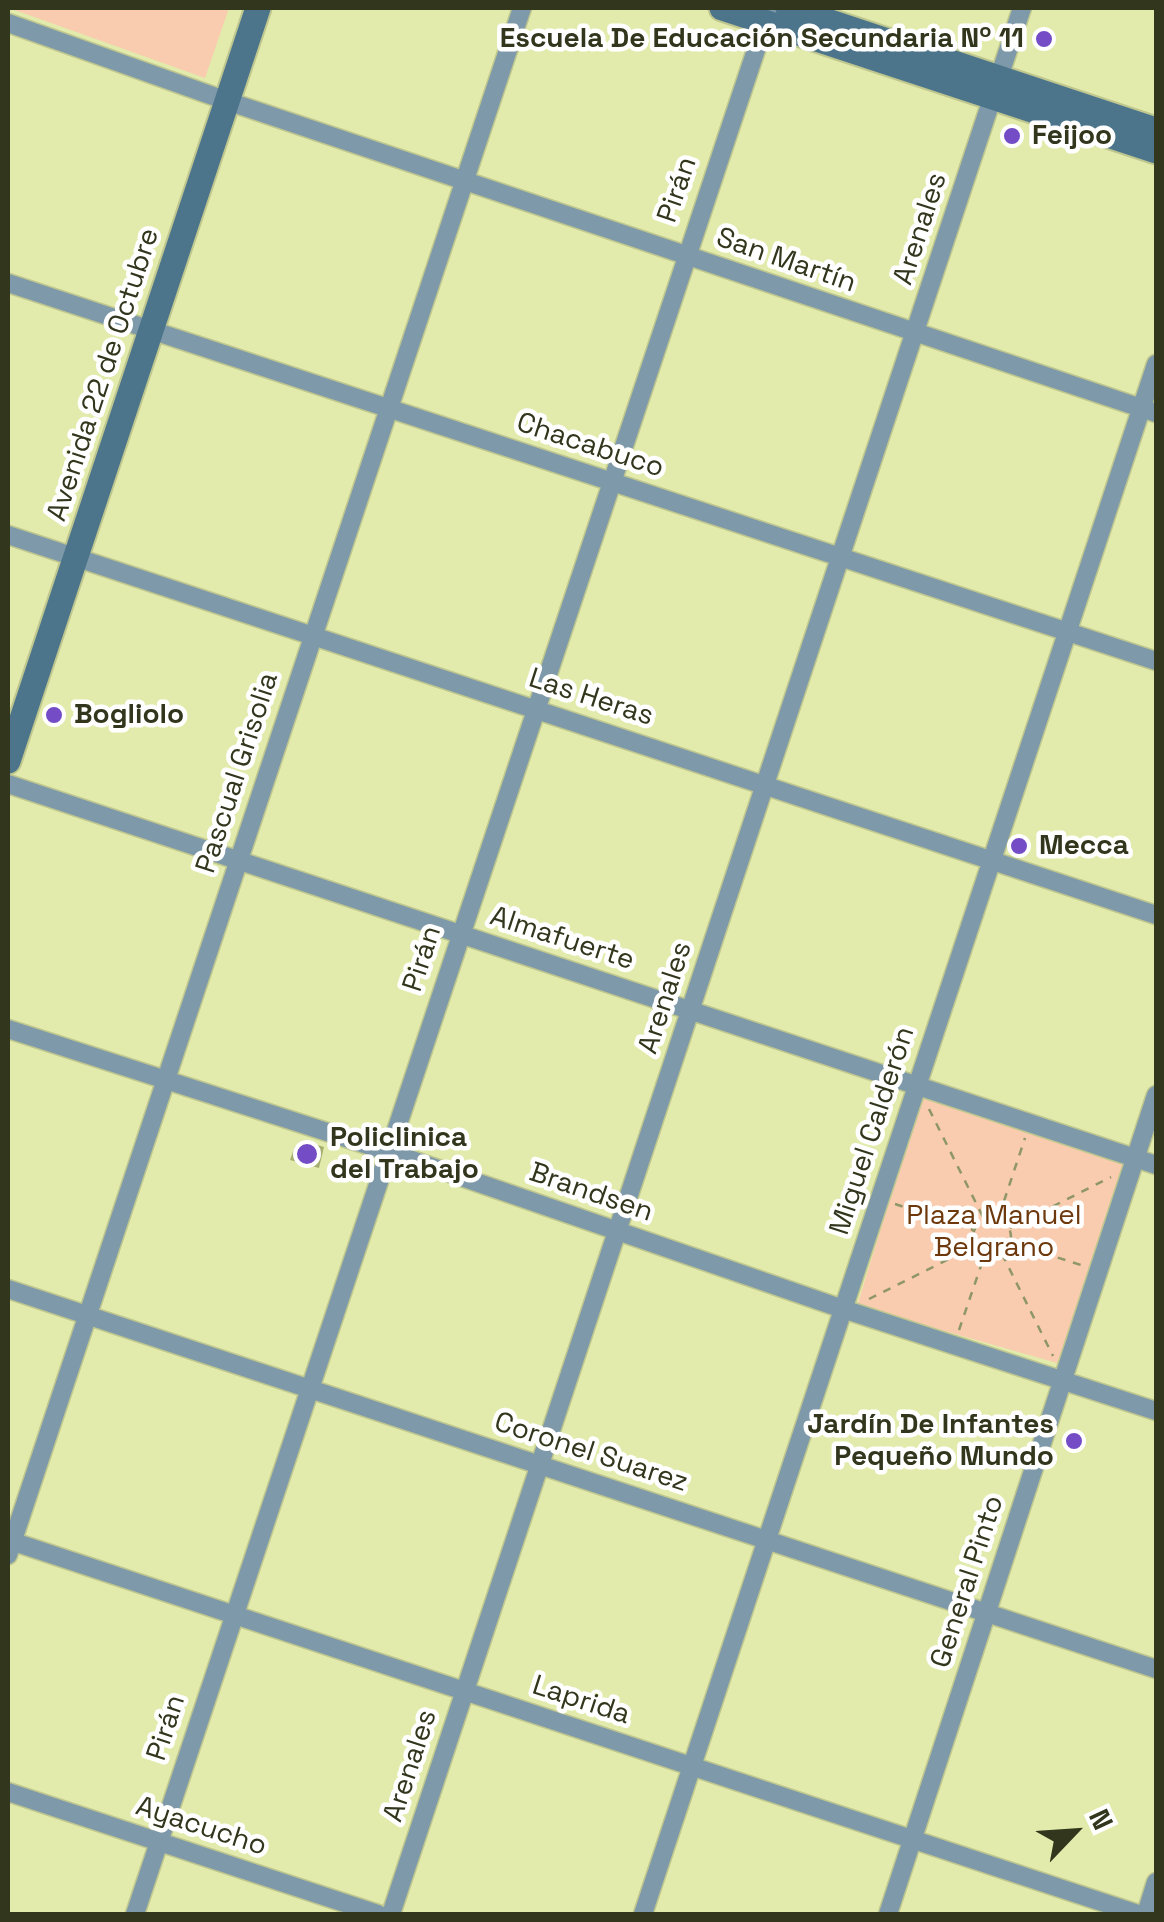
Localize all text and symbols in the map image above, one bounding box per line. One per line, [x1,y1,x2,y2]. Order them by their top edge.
place label: Escuela De Educación Secundaria Nº 11 [500,22,1024,56]
marker: Escuela De Educación Secundaria Nº 11 [1033,28,1055,50]
place label: Feijoo [1032,119,1112,153]
marker: Feijoo [1001,125,1023,147]
street label: Pirán [651,153,705,227]
street label: Arenales [887,169,955,289]
street label: San Martín [712,221,860,301]
street label: Avenida 22 de Octubre [41,224,167,526]
street label: Chacabuco [512,406,668,486]
street label: Las Heras [524,662,658,734]
street label: Pascual Grisolia [190,668,286,878]
place label: Bogliolo [74,698,184,732]
marker: Bogliolo [43,704,65,726]
place label: Mecca [1039,829,1129,863]
marker: Mecca [1008,835,1030,857]
street label: Almafuerte [486,900,638,978]
street label: Pirán [397,922,449,996]
street label: Arenales [632,938,700,1058]
street label: Miguel Calderón [824,1023,922,1239]
place label: Policlinica del Trabajo [330,1121,479,1187]
marker: Policlinica del Trabajo [294,1141,320,1167]
street label: Brandsen [525,1156,657,1230]
park label: Plaza Manuel Belgrano [906,1199,1082,1265]
street label: Coronel Suarez [490,1406,692,1500]
place label: Jardín De Infantes Pequeño Mundo [807,1408,1054,1474]
marker: Jardín De Infantes Pequeño Mundo [1063,1430,1085,1452]
street label: General Pinto [924,1492,1012,1672]
street label: Laprida [528,1669,634,1733]
street label: Pirán [141,1691,193,1765]
street label: Arenales [377,1706,445,1826]
north arrow [1024,1782,1124,1882]
street label: Ayacucho [131,1790,271,1864]
text: N [1081,1803,1121,1835]

